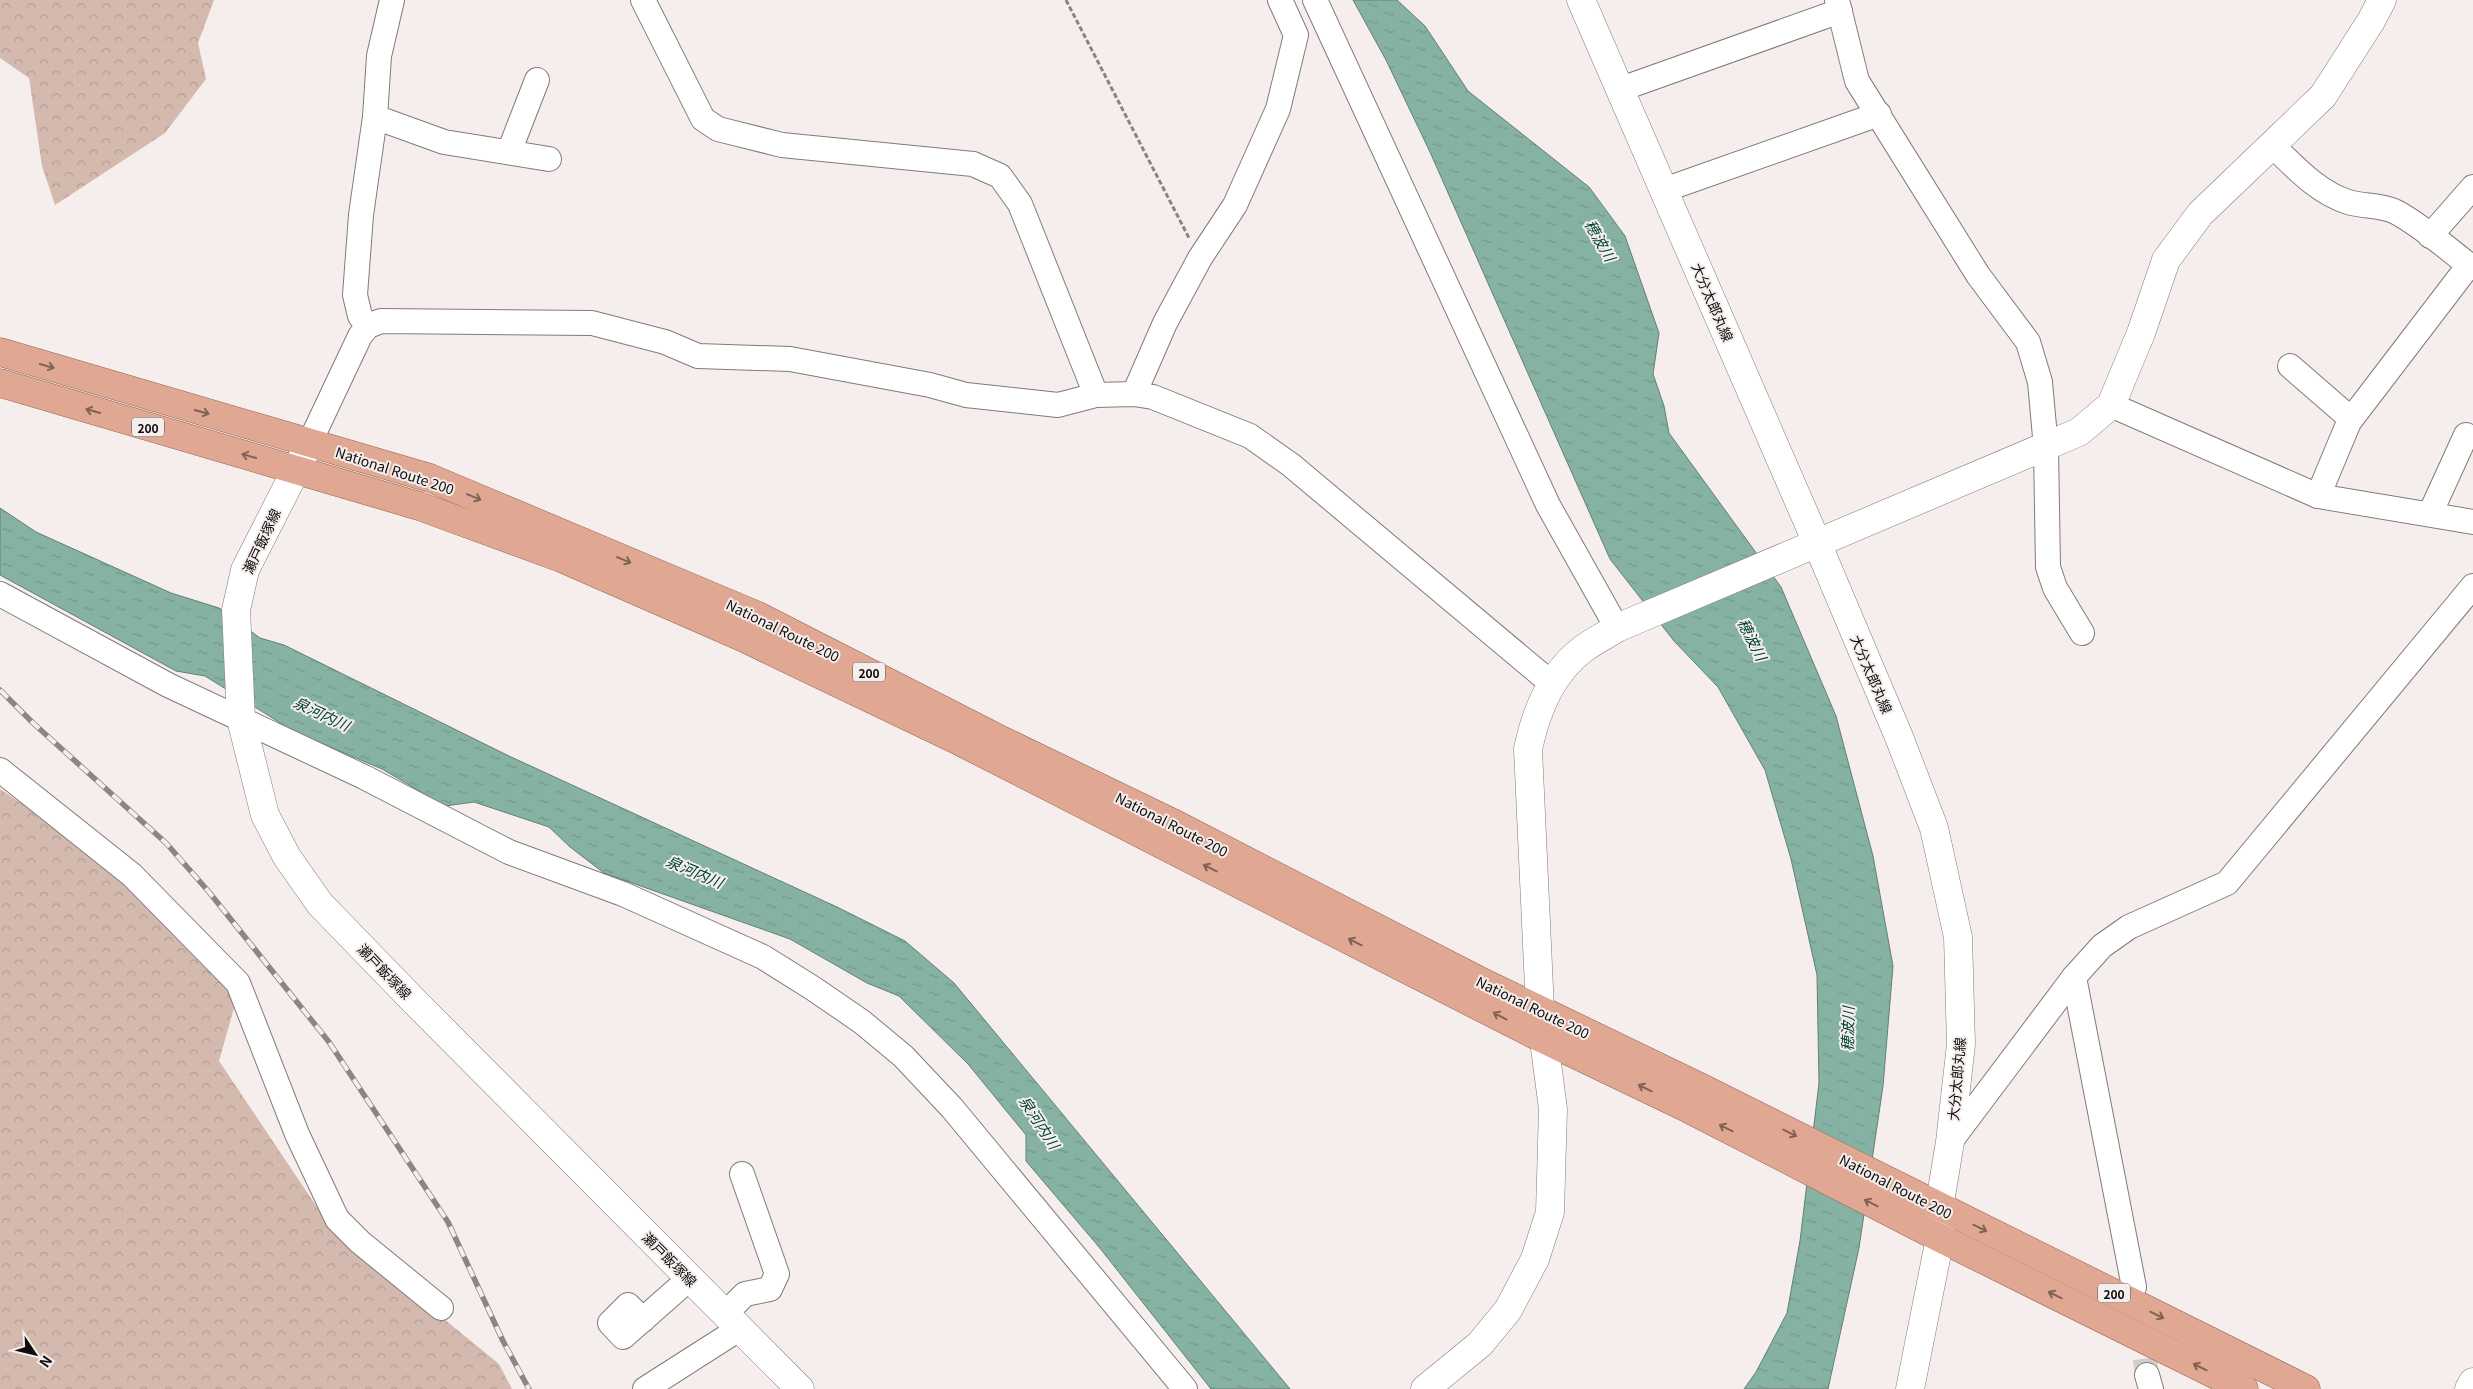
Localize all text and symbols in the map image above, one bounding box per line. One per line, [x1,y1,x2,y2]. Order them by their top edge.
water label: 穂波川 [1581,215,1622,266]
street label: 大分太郎丸線 [1687,259,1739,345]
one-way arrow [38,361,54,371]
one-way arrow [86,405,102,415]
one-way arrow [194,408,210,417]
road number: 200 [132,418,164,437]
street label: National Route 200 [333,441,457,499]
one-way arrow [241,451,257,461]
one-way arrow [466,493,481,502]
street label: 瀬戸飯塚線 [237,505,285,577]
one-way arrow [616,555,631,565]
street label: National Route 200 [723,594,843,666]
water label: 穂波川 [1733,614,1773,666]
street label: 大分太郎丸線 [1846,631,1898,717]
road number: 200 [853,662,885,682]
water label: 泉河内川 [290,691,355,736]
street label: National Route 200 [1112,787,1232,861]
water label: 泉河内川 [663,850,729,893]
one-way arrow [1203,863,1218,872]
one-way arrow [1348,937,1363,946]
street label: 瀬戸飯塚線 [353,939,417,1003]
street label: National Route 200 [1473,971,1593,1043]
water label: 穂波川 [1836,1004,1858,1052]
one-way arrow [1492,1011,1507,1021]
street label: 大分太郎丸線 [1942,1036,1970,1122]
one-way arrow [1638,1083,1653,1092]
water label: 泉河内川 [1015,1091,1066,1155]
one-way arrow [1719,1123,1734,1133]
one-way arrow [1782,1129,1797,1138]
street label: National Route 200 [1836,1149,1956,1223]
one-way arrow [1864,1198,1879,1207]
one-way arrow [1972,1224,1987,1233]
street label: 瀬戸飯塚線 [638,1227,702,1291]
road number: 200 [2098,1284,2130,1302]
one-way arrow [2048,1290,2063,1299]
one-way arrow [2149,1311,2164,1320]
north arrow [10,1329,60,1379]
text: N [35,1352,58,1372]
one-way arrow [2193,1362,2208,1372]

